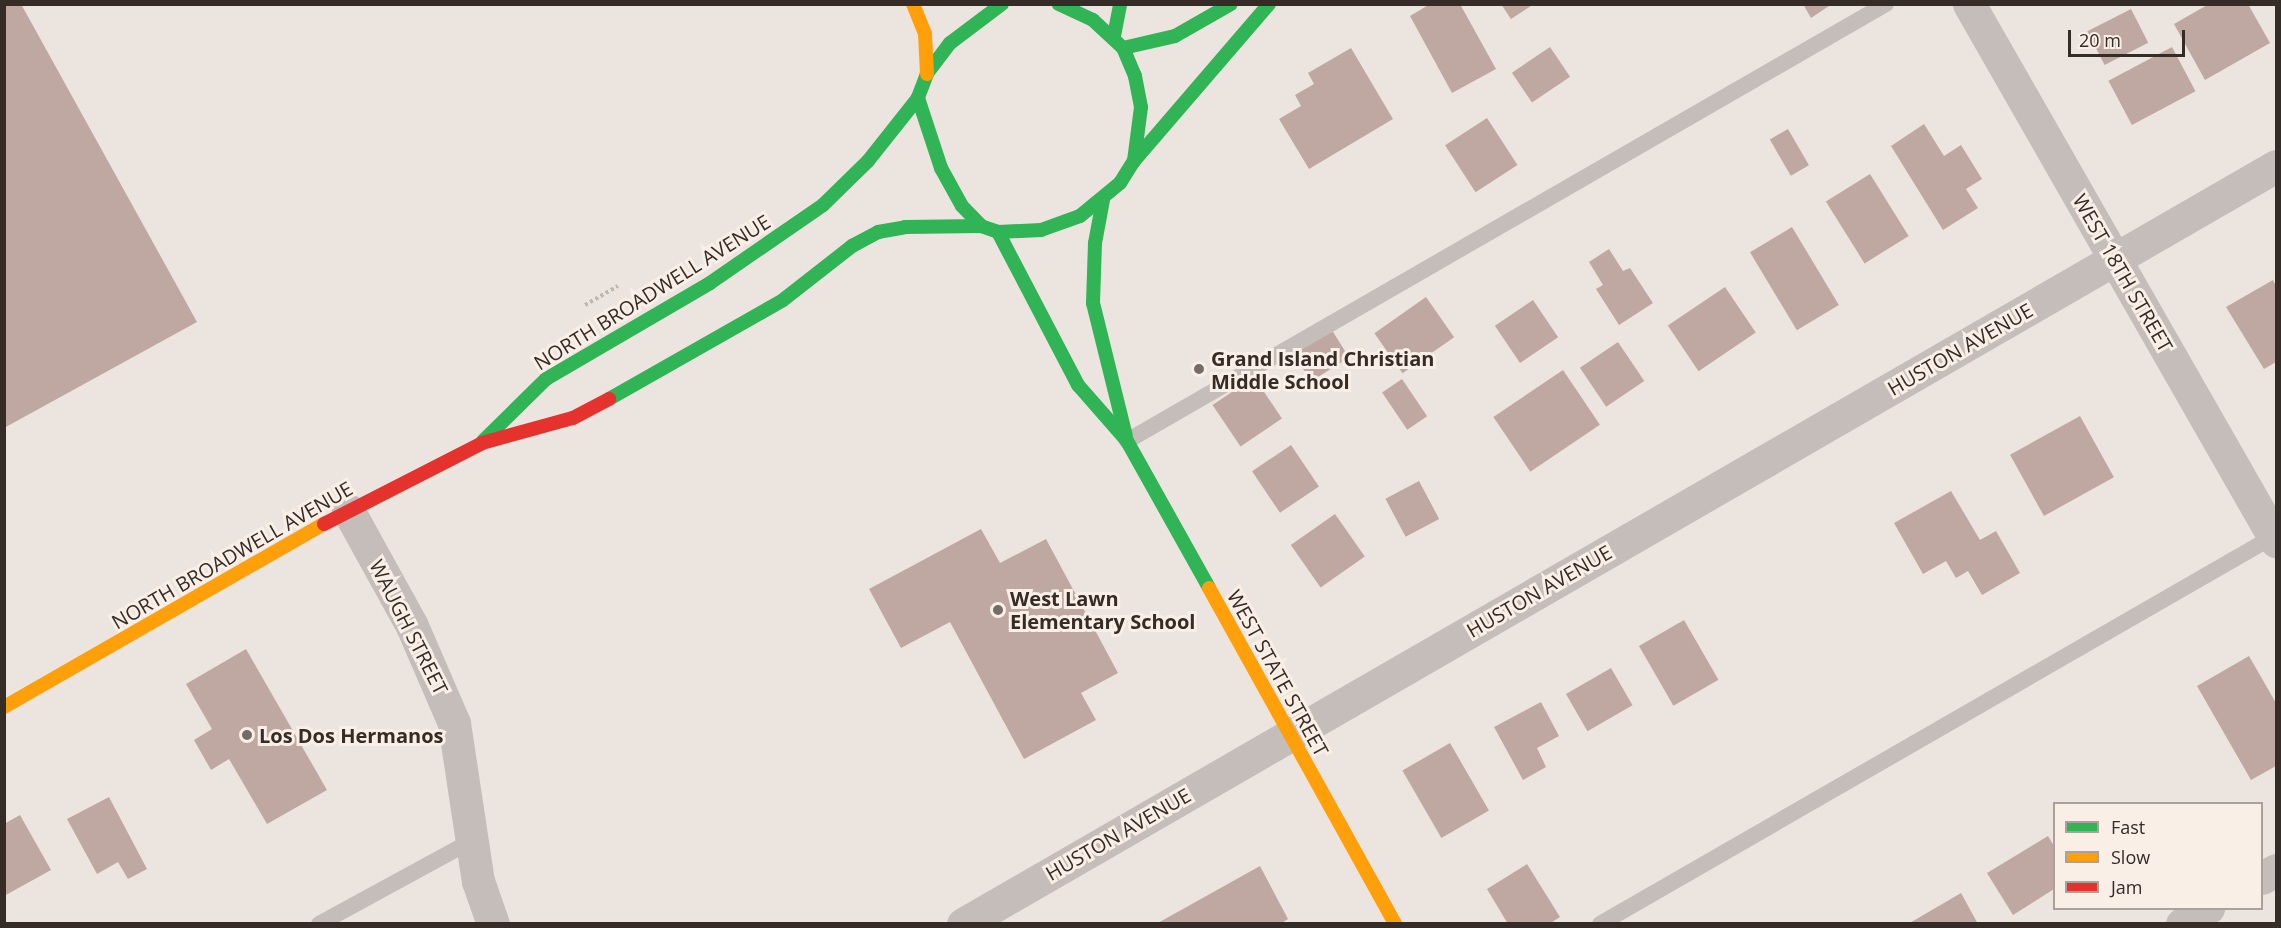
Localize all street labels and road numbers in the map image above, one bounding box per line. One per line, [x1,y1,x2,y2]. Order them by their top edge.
street label: WEST 18TH STREET [2068,190,2178,356]
street label: NORTH BROADWELL AVENUE [529,209,775,375]
street label: HUSTON AVENUE [1883,298,2037,400]
street label: NORTH BROADWELL AVENUE [107,476,357,634]
street label: HUSTON AVENUE [1462,540,1616,642]
street label: WAUGH STREET [365,556,453,698]
street label: WEST STATE STREET [1222,586,1334,760]
street label: HUSTON AVENUE [1041,783,1195,885]

